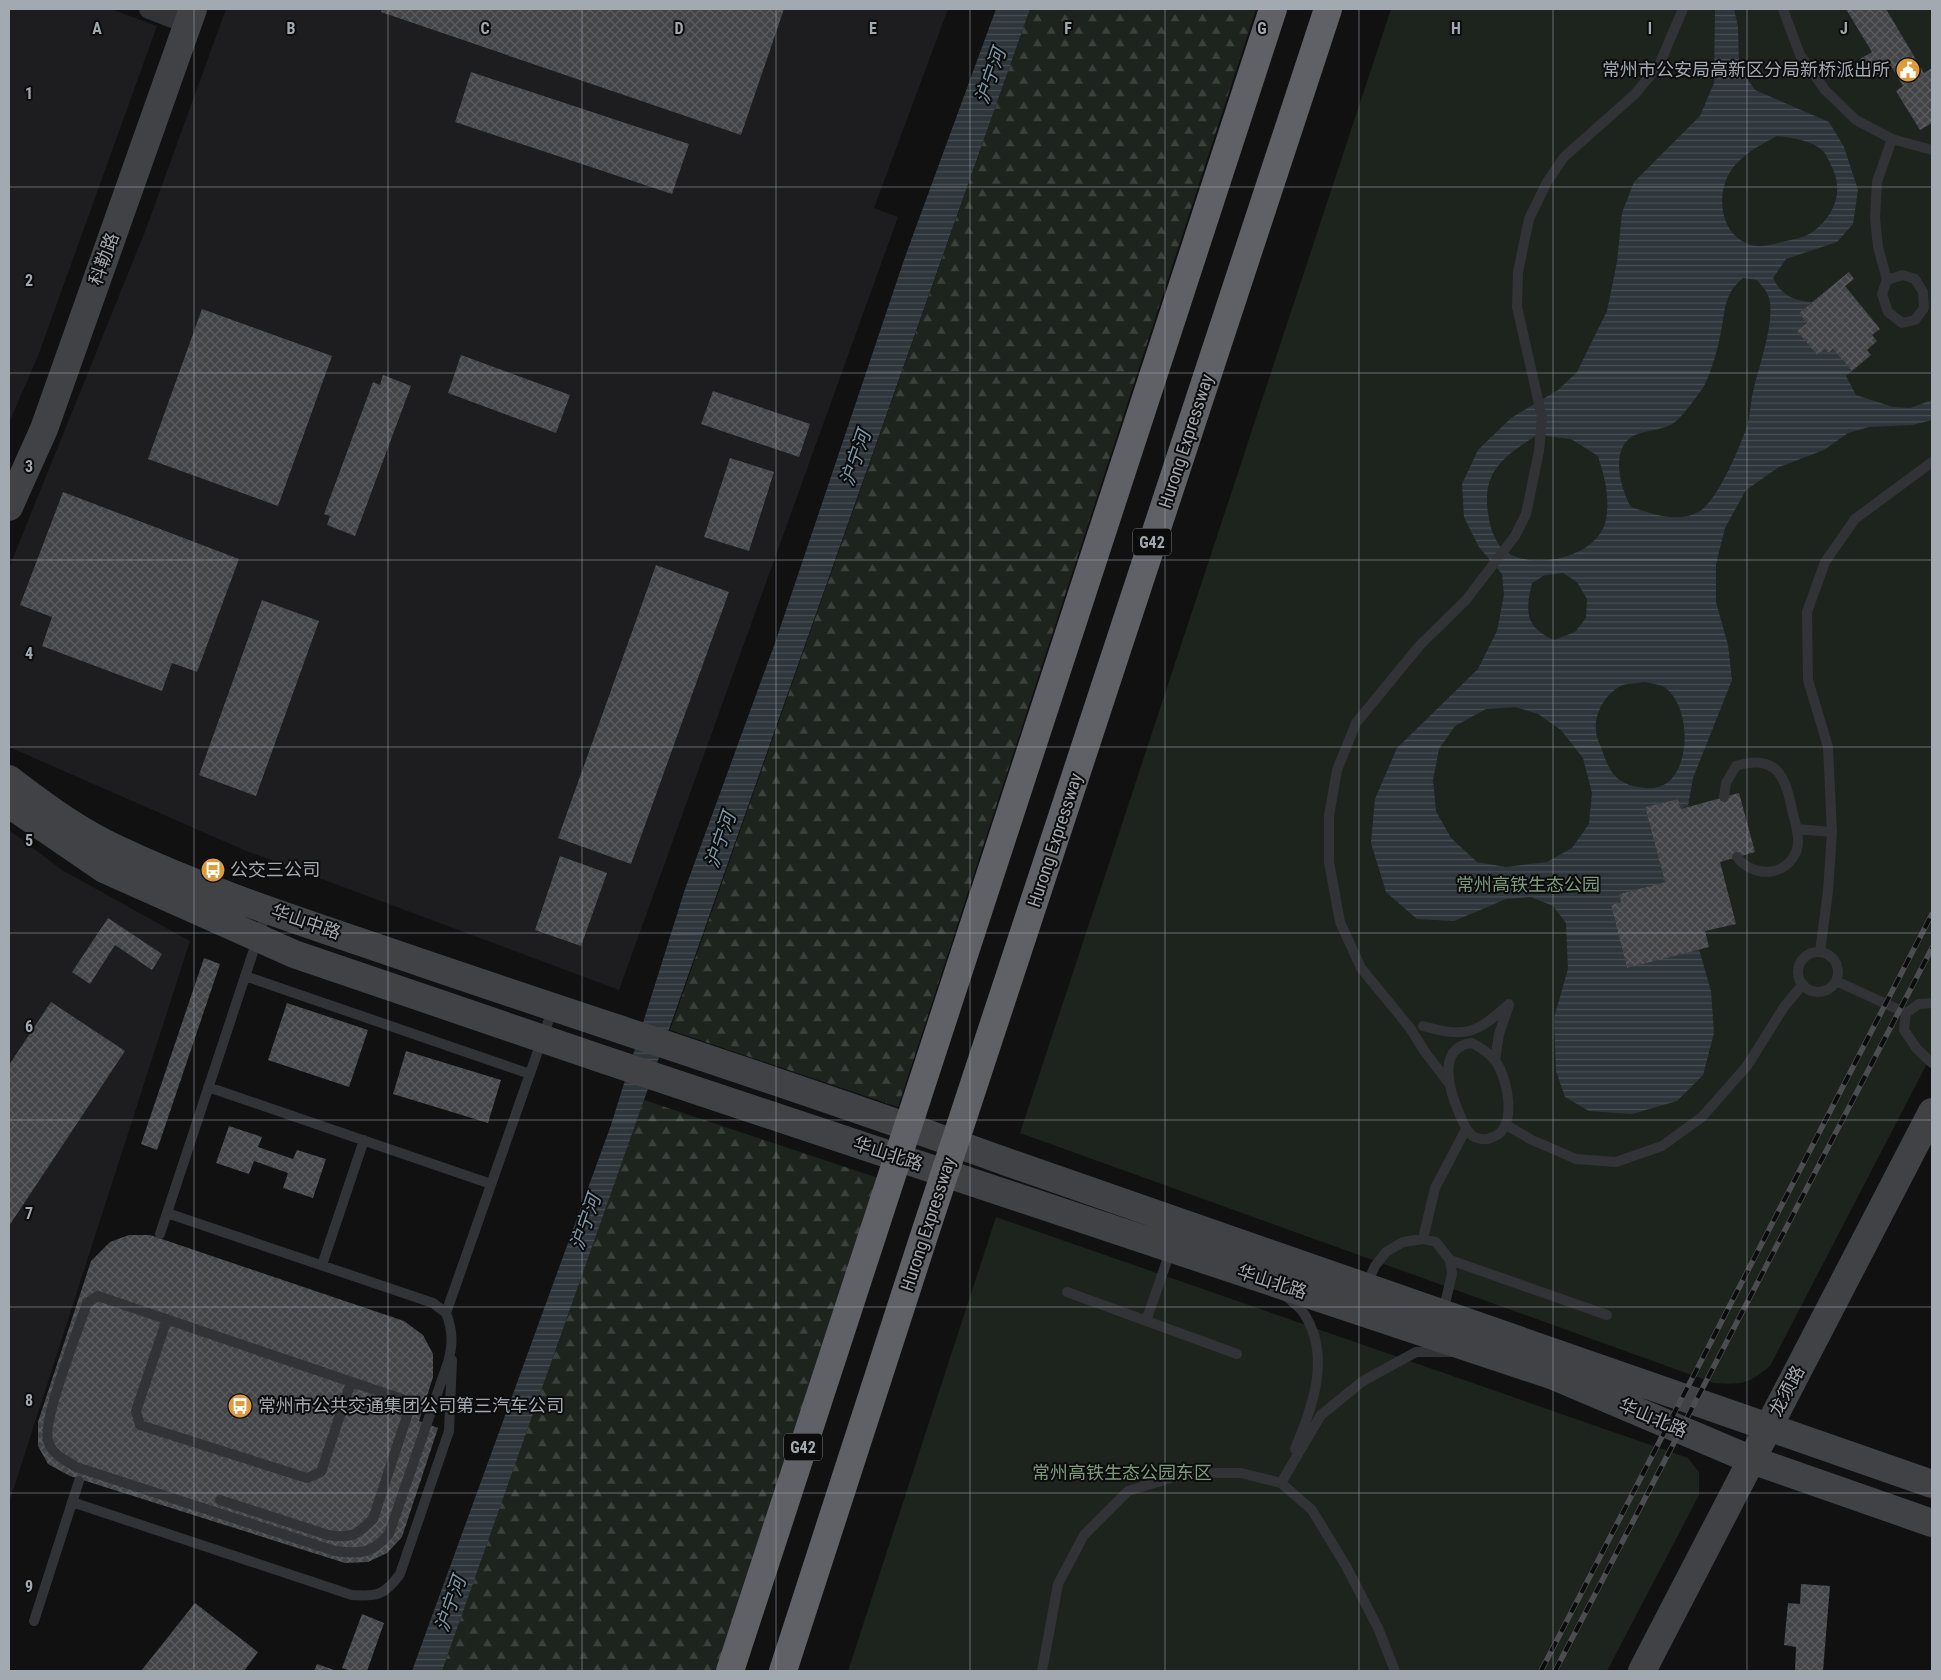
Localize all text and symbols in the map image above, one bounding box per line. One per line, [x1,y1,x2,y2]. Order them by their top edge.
text: A [92,19,102,38]
text: B [287,19,296,38]
text: C [480,19,490,38]
text: D [674,19,684,38]
text: E [869,19,877,38]
text: F [1064,19,1072,38]
text: G [1257,19,1267,38]
text: H [1451,19,1461,38]
text: I [1648,19,1652,38]
text: J [1840,19,1848,38]
water label: 沪宁河 [970,42,1012,107]
public building icon: 常州市公安局高新区分局新桥派出所 [1895,57,1921,83]
place label: 常州市公安局高新区分局新桥派出所 [1602,59,1890,80]
text: 1 [25,84,33,103]
street label: 科勒路 [84,230,123,288]
text: 2 [25,271,33,290]
street label: Hurong Expressway [1154,371,1217,510]
water label: 沪宁河 [835,424,877,489]
text: 3 [25,457,33,476]
road number: G42 [1133,528,1171,556]
text: 4 [25,644,33,663]
street label: Hurong Expressway [1023,770,1086,909]
water label: 沪宁河 [700,806,742,871]
text: 5 [25,831,33,850]
bus stop icon: 公交三公司 [200,857,226,883]
place label: 公交三公司 [230,859,320,880]
park label: 常州高铁生态公园 [1456,874,1600,895]
street label: 华山中路 [269,900,344,943]
text: 6 [25,1017,33,1036]
street label: 华山北路 [851,1132,926,1175]
street label: Hurong Expressway [896,1154,959,1293]
water label: 沪宁河 [565,1188,607,1253]
text: 7 [25,1204,33,1223]
street label: 华山北路 [1235,1260,1310,1303]
street label: 龙须路 [1765,1362,1809,1420]
text: 8 [25,1391,33,1410]
bus stop icon: 常州市公共交通集团公司第三汽车公司 [227,1393,253,1419]
street label: 华山北路 [1616,1394,1690,1441]
place label: 常州市公共交通集团公司第三汽车公司 [258,1395,564,1416]
road number: G42 [784,1434,822,1460]
park label: 常州高铁生态公园东区 [1032,1462,1212,1483]
water label: 沪宁河 [430,1570,472,1635]
text: 9 [25,1577,33,1596]

